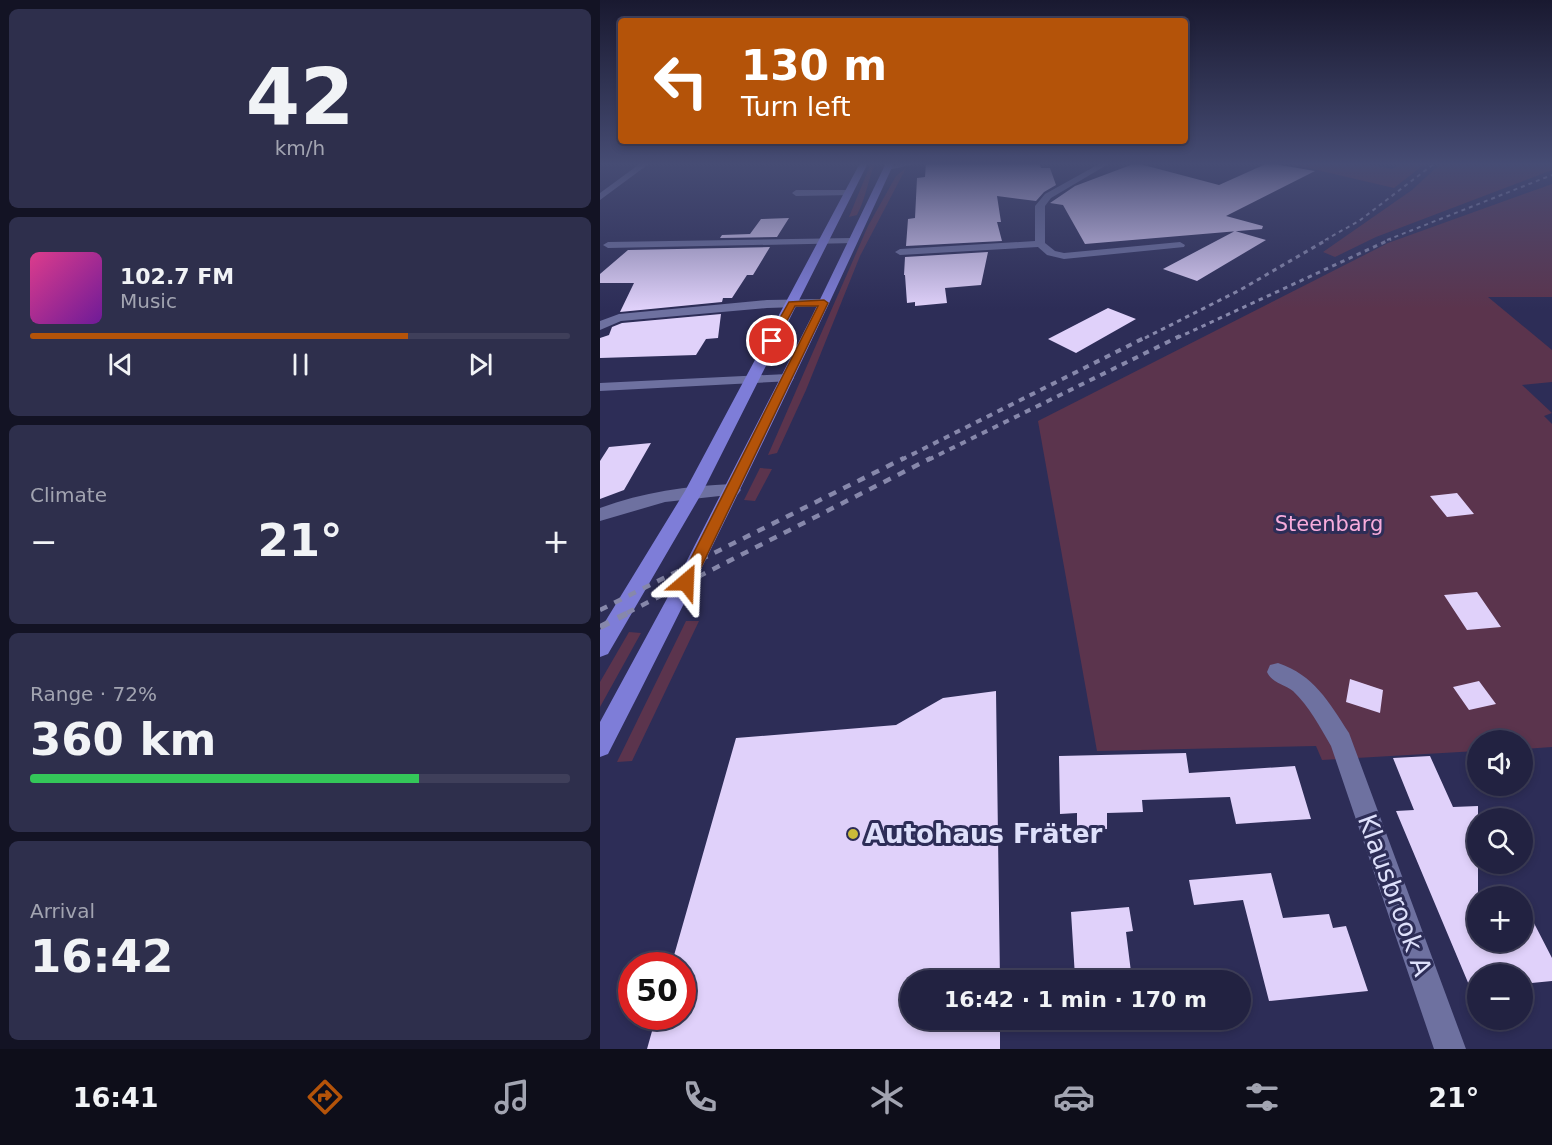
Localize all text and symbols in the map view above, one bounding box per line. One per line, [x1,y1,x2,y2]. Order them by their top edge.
text: 130 m [741,41,887,90]
icon: left [642,42,720,120]
text: 42 [246,52,354,142]
text: Turn left [741,91,851,122]
text: km/h [275,136,325,160]
text: 102.7 FM [120,264,234,289]
text: Music [120,289,177,313]
pin [746,315,797,366]
icon: arrive [755,324,788,357]
icon: previous [104,348,137,381]
icon: pause [284,348,317,381]
icon: next [464,348,497,381]
text: Climate [30,483,107,507]
park label: Steenbarg [1275,512,1383,536]
text: 21° [257,514,343,567]
text: − [30,522,58,561]
text: + [542,522,570,561]
position arrow [654,550,718,614]
text: Range · 72% [30,682,157,706]
text: 360 km [30,713,216,766]
map controls [1467,730,1533,1030]
button: sound [1467,730,1533,796]
button: search [1467,808,1533,874]
street label: Klausbrook A [1352,810,1438,980]
place label: Autohaus Fräter [865,819,1103,849]
marker: Autohaus Fräter [846,827,860,841]
button: + [1467,886,1533,952]
text: Arrival [30,899,95,923]
text: 16:42 [30,930,173,983]
speed limit sign: 50 [618,952,696,1030]
button: − [1467,964,1533,1030]
text: 16:42 · 1 min · 170 m [944,987,1207,1012]
icon: directions [304,1076,346,1118]
icon: music [491,1076,533,1118]
icon: phone [679,1076,721,1118]
icon: climate [866,1076,908,1118]
icon: car [1053,1076,1095,1118]
icon: filters [1241,1076,1283,1118]
text: 16:41 [73,1082,159,1113]
text: 21° [1428,1082,1479,1113]

